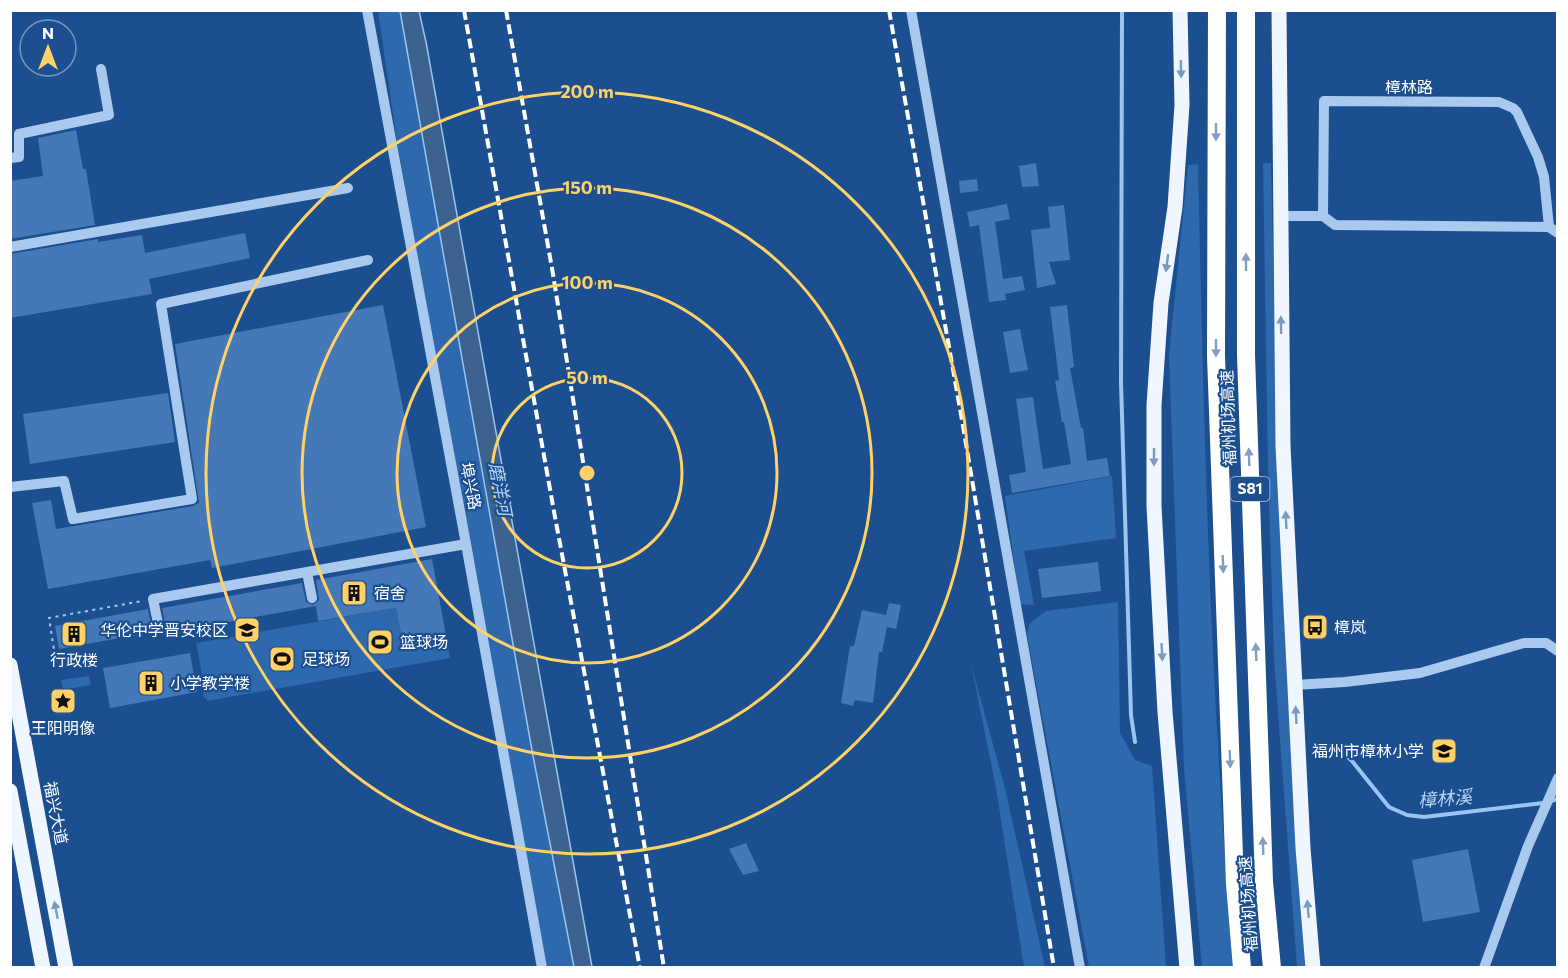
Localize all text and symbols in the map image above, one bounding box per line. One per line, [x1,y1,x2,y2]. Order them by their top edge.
north arrow [18,18,78,78]
text: N [42,23,54,42]
one-way arrow [1176,59,1186,78]
street label: 樟林路 [1385,77,1433,96]
text: 200 m [560,80,614,102]
one-way arrow [1211,122,1221,141]
text: 150 m [562,176,612,198]
one-way arrow [1241,252,1251,271]
one-way arrow [1162,254,1171,273]
text: 100 m [561,271,613,293]
one-way arrow [1276,315,1286,334]
one-way arrow [1211,338,1221,357]
text: 50 m [566,366,608,388]
street label: 福州机场高速 [1216,370,1239,466]
one-way arrow [1245,447,1254,466]
one-way arrow [1149,448,1159,467]
water label: 磨洋河 [485,460,518,520]
street label: 埠兴路 [458,461,485,511]
centre of rings [577,463,597,483]
road number: S81 [1230,477,1270,501]
one-way arrow [1282,510,1291,529]
one-way arrow [1219,554,1228,573]
building icon: 宿舍 [339,578,369,608]
place label: 宿舍 [374,583,406,602]
bus stop icon: 樟岚 [1300,612,1330,642]
school or university icon: 华伦中学晋安校区 [232,615,262,645]
place label: 樟岚 [1334,617,1366,636]
building icon: 行政楼 [59,619,89,649]
place label: 华伦中学晋安校区 [100,620,228,639]
sports icon: 篮球场 [365,627,395,657]
place label: 篮球场 [400,632,448,651]
one-way arrow [1251,642,1261,661]
one-way arrow [1157,643,1166,662]
sports icon: 足球场 [267,644,297,674]
place label: 足球场 [302,649,350,668]
place label: 行政楼 [50,650,98,669]
building icon: 小学教学楼 [136,668,166,698]
place label: 小学教学楼 [170,673,250,692]
place icon: 王阳明像 [48,686,78,716]
one-way arrow [1291,705,1300,724]
place label: 王阳明像 [31,718,95,737]
school or university icon: 福州市樟林小学 [1429,736,1459,766]
place label: 福州市樟林小学 [1312,741,1424,760]
one-way arrow [1226,749,1235,768]
street label: 福兴大道 [41,780,72,846]
water label: 樟林溪 [1417,785,1475,811]
one-way arrow [1258,837,1268,856]
street label: 福州机场高速 [1235,855,1260,953]
one-way arrow [51,900,60,919]
one-way arrow [1303,900,1313,919]

